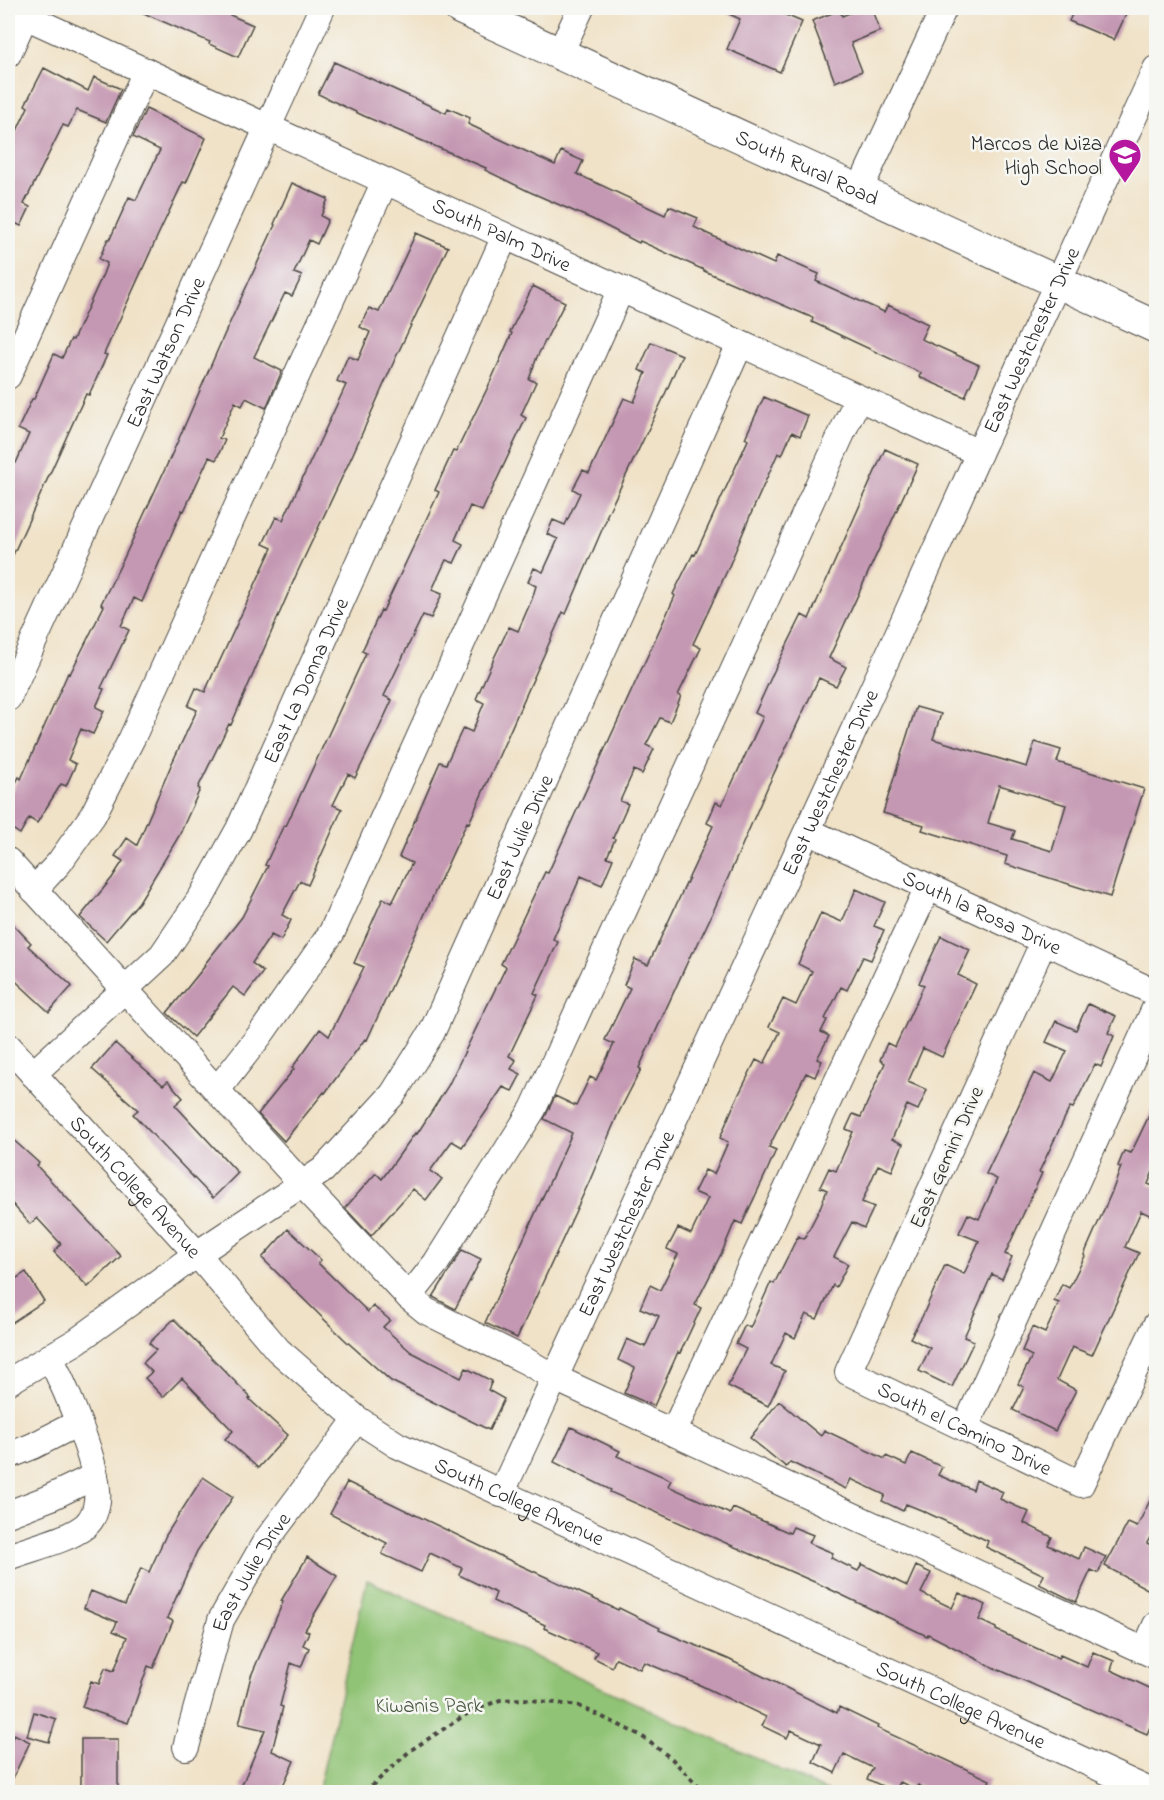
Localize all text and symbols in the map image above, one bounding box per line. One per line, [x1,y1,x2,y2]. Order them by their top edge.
street label: South Rural Road [730,123,883,215]
place label: Marcos de Niza High School [971,130,1102,186]
school or university icon: Marcos de Niza High School [1107,137,1143,184]
street label: South Palm Drive [427,191,576,281]
street label: East Westchester Drive [977,242,1089,439]
street label: East Watson Drive [120,272,215,433]
street label: East La Donna Drive [257,593,358,769]
street label: East Westchester Drive [776,685,888,881]
street label: East Julie Drive [480,770,563,906]
street label: South la Rosa Drive [897,864,1066,964]
street label: East Gemini Drive [903,1081,993,1234]
street label: South College Avenue [61,1110,208,1267]
street label: East Westchester Drive [572,1126,684,1322]
street label: South el Camino Drive [872,1375,1057,1485]
street label: South College Avenue [429,1451,609,1555]
street label: East Julie Drive [205,1506,300,1635]
street label: South College Avenue [870,1654,1051,1758]
park label: Kiwanis Park [375,1692,483,1722]

